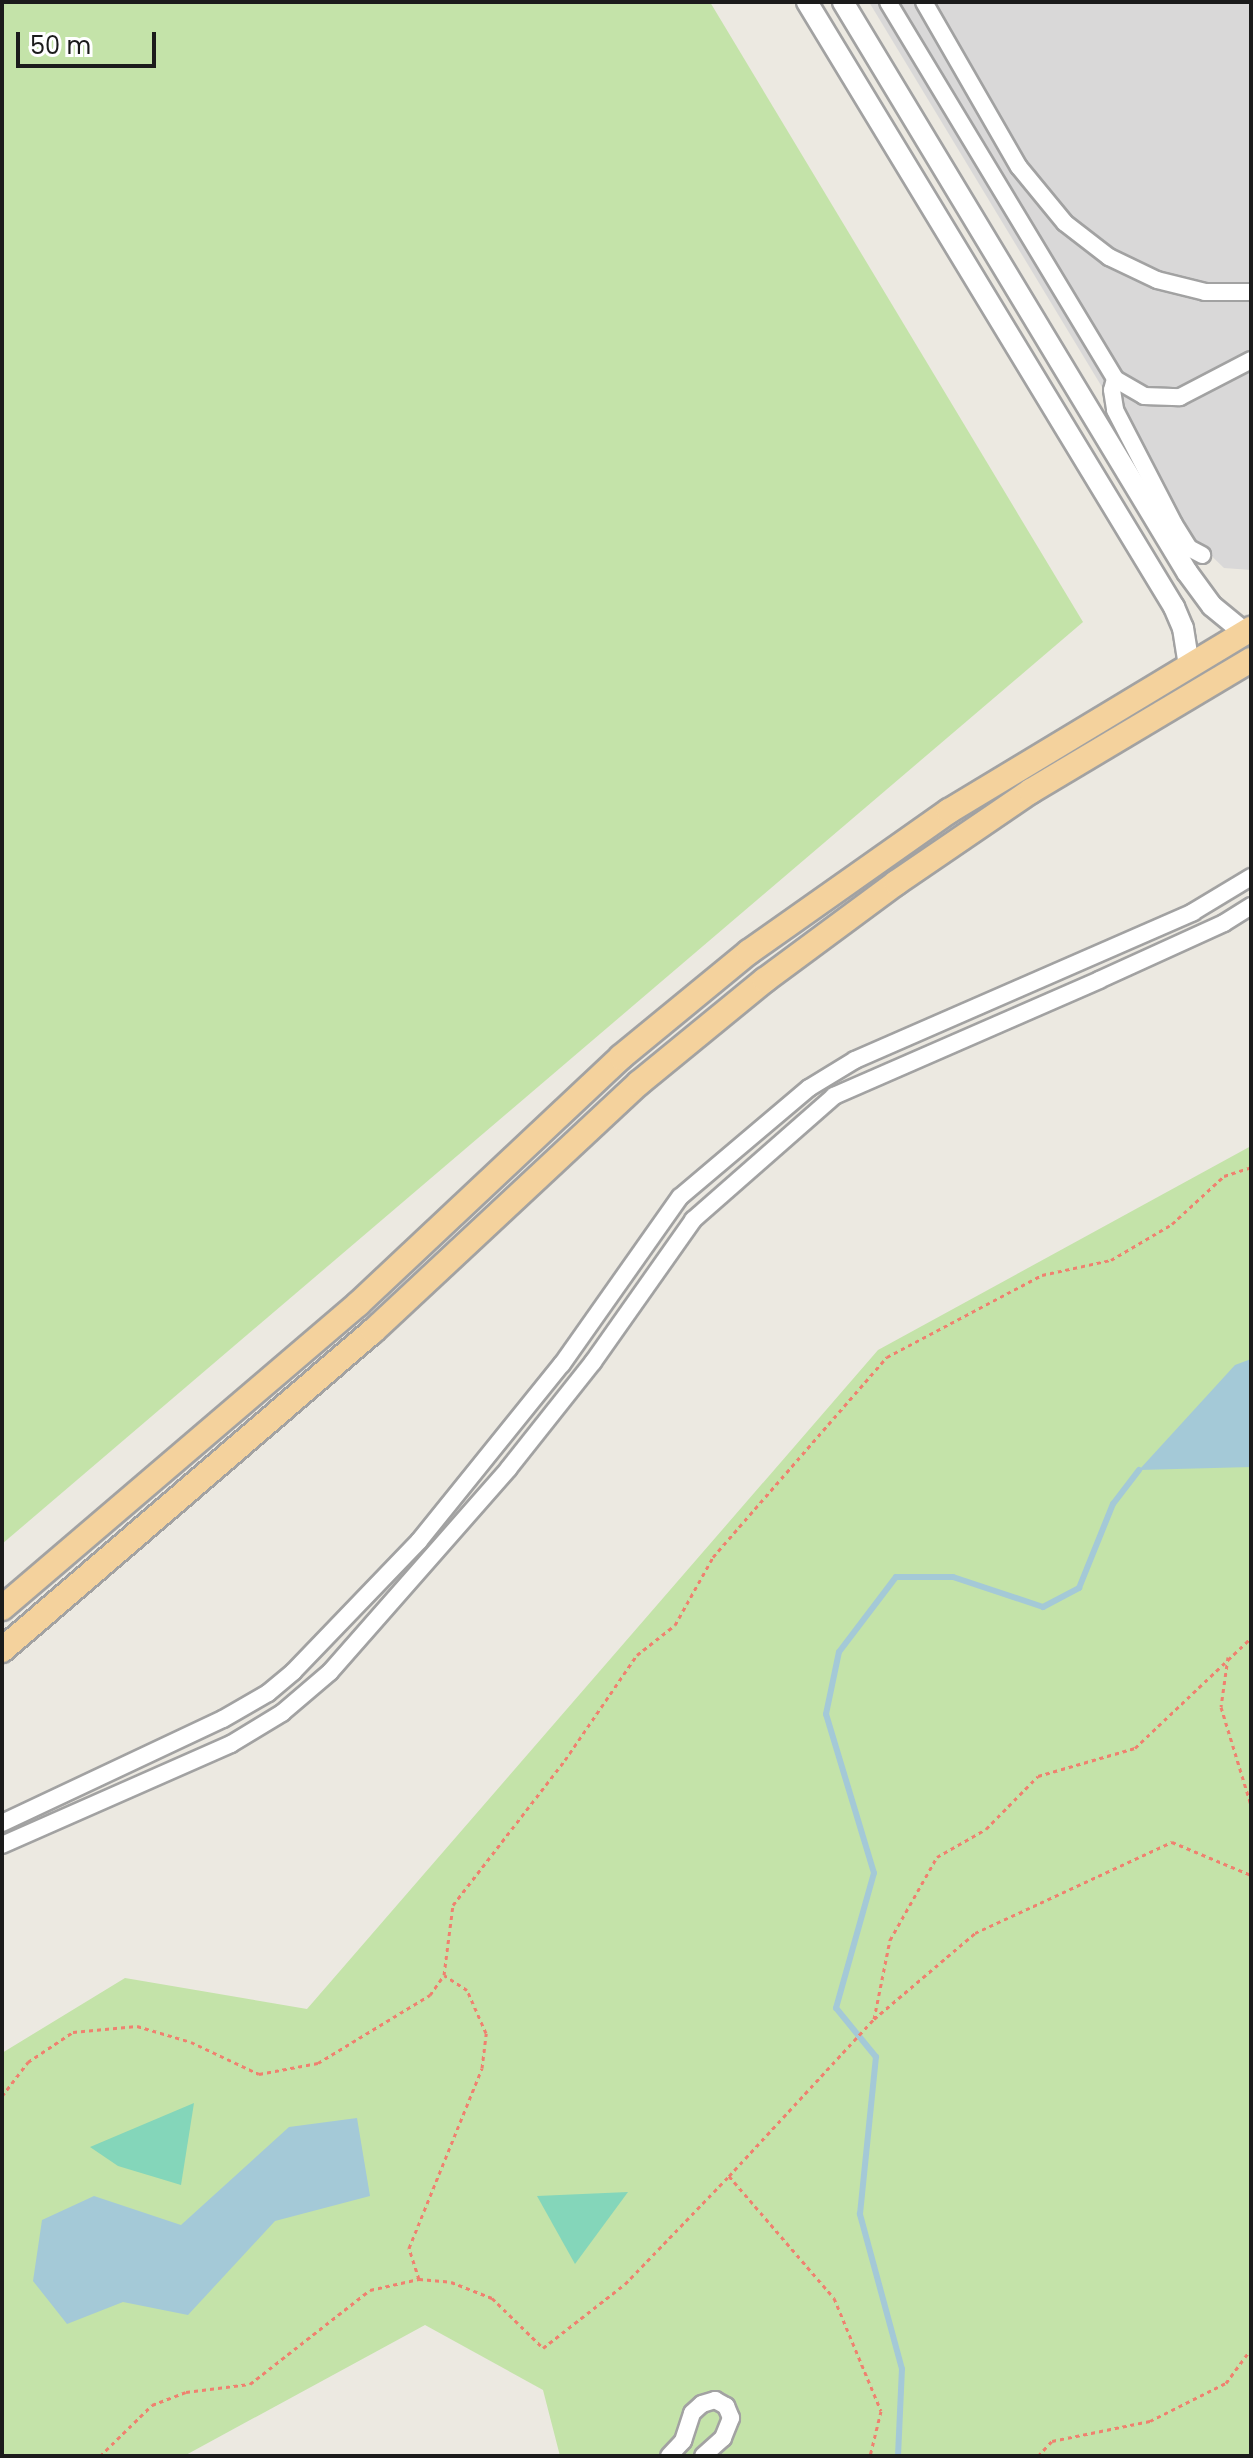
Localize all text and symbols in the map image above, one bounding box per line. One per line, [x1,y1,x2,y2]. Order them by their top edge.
scale bar [20,16,160,66]
text: 50 m [30,29,91,62]

